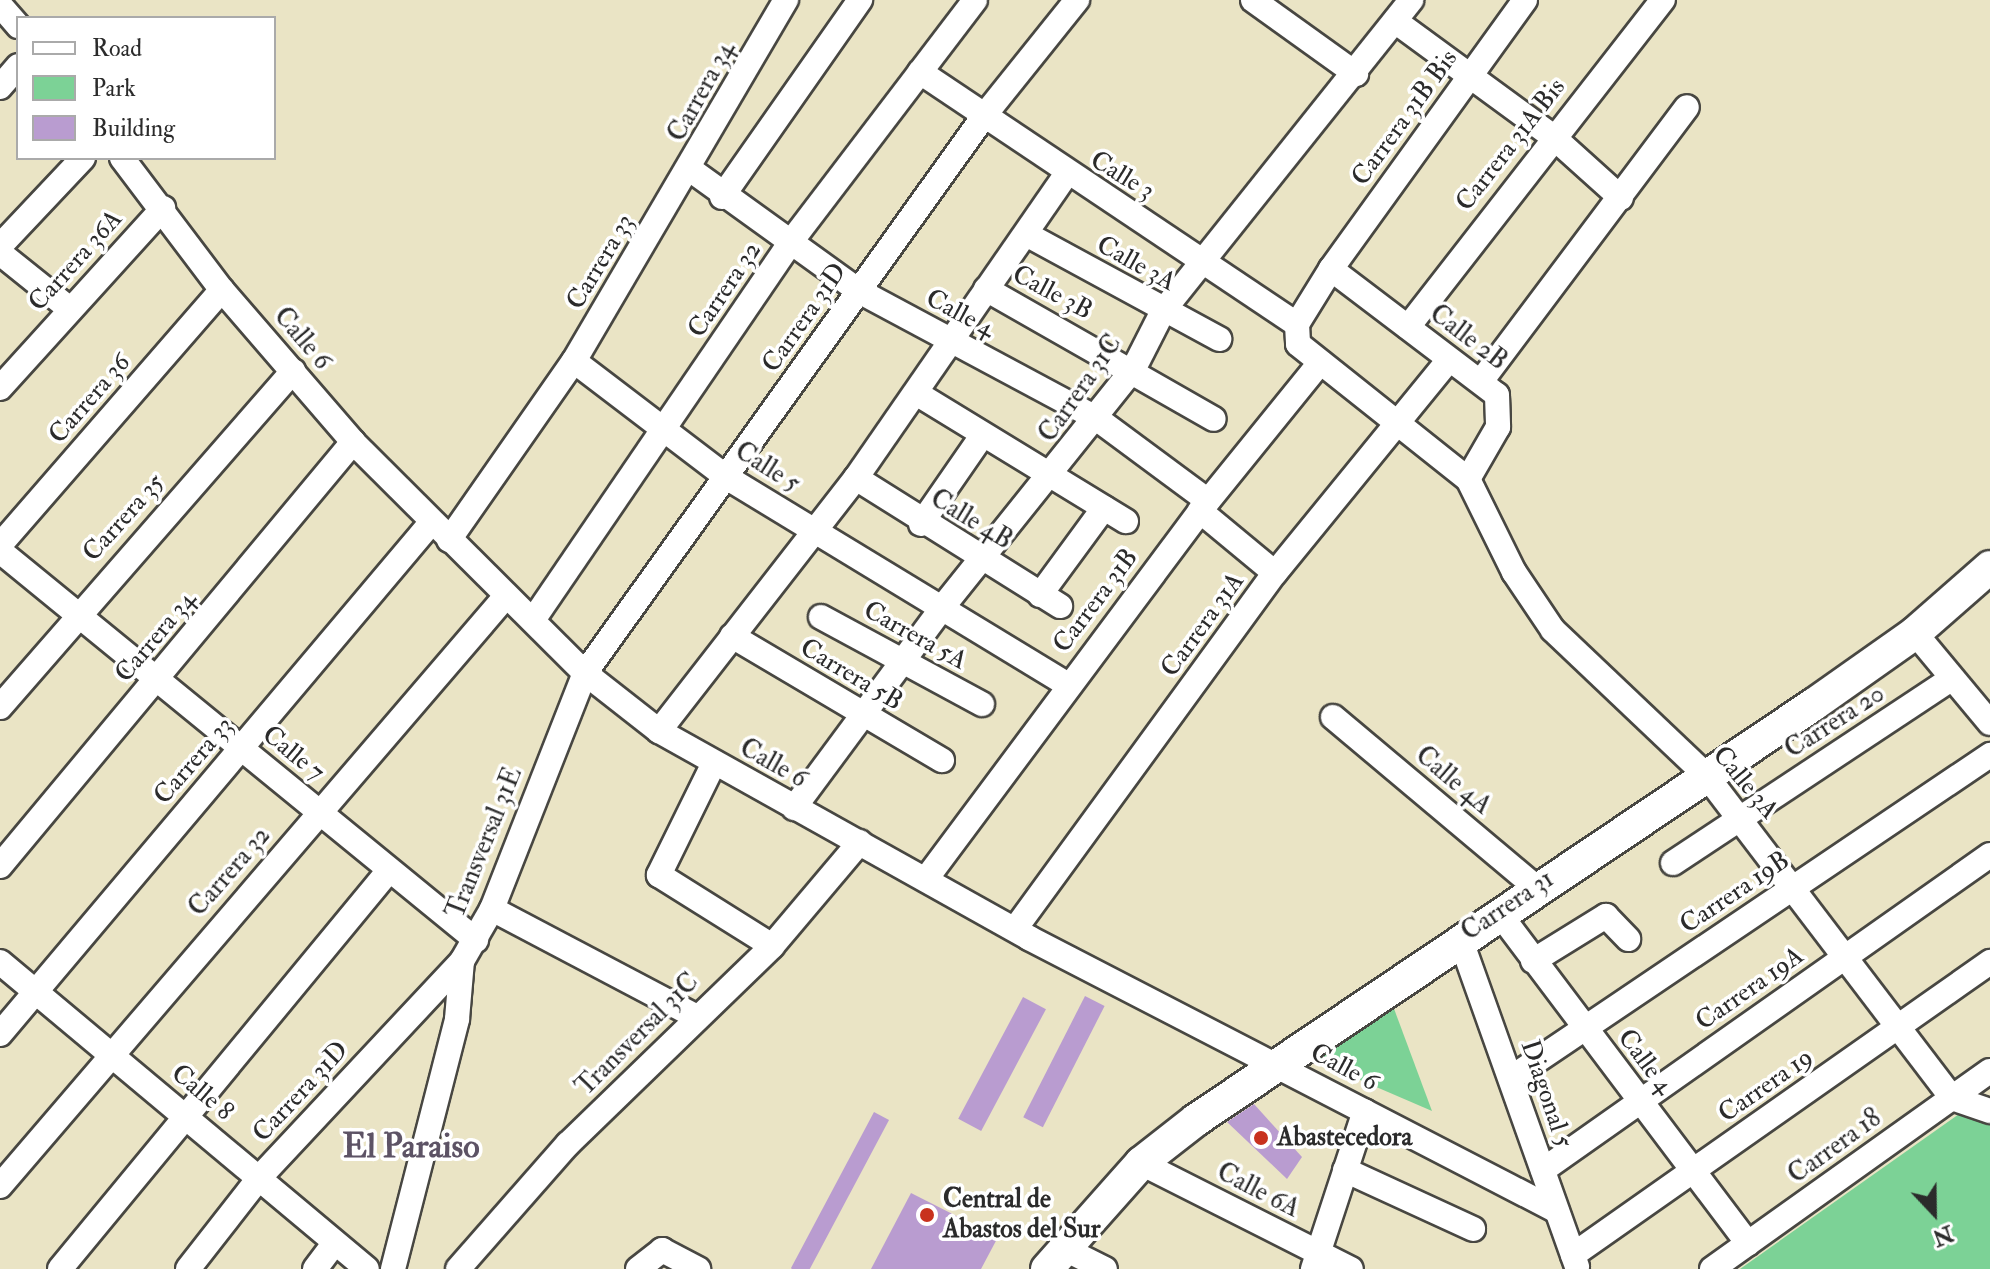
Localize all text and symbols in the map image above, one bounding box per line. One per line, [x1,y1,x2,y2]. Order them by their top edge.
legend [16,16,276,160]
text: Road [92,33,142,64]
street label: Carrera 34 [662,37,742,147]
street label: Carrera 31B Bis [1345,44,1465,192]
text: Park [92,73,136,104]
street label: Carrera 31A Bis [1450,73,1572,217]
text: Building [92,113,175,144]
street label: Calle 3 [1084,145,1160,207]
street label: Carrera 36A [23,204,129,318]
street label: Carrera 33 [560,209,642,315]
street label: Calle 3A [1091,230,1181,298]
street label: Carrera 32 [682,236,768,344]
street label: Carrera 31D [756,257,854,379]
street label: Calle 3B [1007,259,1097,327]
street label: Calle 4 [920,283,1000,345]
street label: Calle 2B [1423,299,1513,377]
street label: Calle 6 [267,301,337,377]
street label: Carrera 31C [1033,329,1129,449]
street label: Carrera 36 [43,348,137,450]
street label: Calle 5 [729,436,805,500]
street label: Carrera 35 [77,468,171,568]
street label: Calle 4B [924,483,1018,557]
street label: Carrera 31B [1047,543,1145,659]
street label: Carrera 31A [1155,567,1251,683]
street label: Carrera 34 [109,585,203,689]
street label: Carrera 5A [858,595,972,677]
street label: Carrera 5B [794,632,908,718]
street label: Carrera 20 [1779,678,1891,766]
street label: Carrera 33 [148,711,240,811]
street label: Calle 7 [256,719,330,789]
street label: Calle 6 [734,733,812,795]
street label: Calle 4A [1409,740,1497,822]
street label: Calle 3A [1706,740,1784,826]
street label: Transversal 31E [440,763,530,923]
street label: Carrera 32 [183,821,277,923]
street label: Carrera 19B [1674,845,1796,941]
street label: Carrera 31 [1456,864,1560,948]
street label: Carrera 19A [1690,940,1810,1038]
street label: Transversal 31C [570,967,706,1103]
street label: Calle 4 [1611,1023,1679,1101]
street label: Carrera 31D [247,1035,355,1149]
street label: Diagonal 5 [1513,1036,1579,1152]
street label: Calle 6 [1305,1037,1383,1099]
street label: Carrera 19 [1713,1042,1819,1130]
street label: Calle 8 [165,1058,239,1128]
street label: Carrera 18 [1783,1103,1887,1191]
place label: Abastecedora [1277,1122,1412,1154]
district label: El Paraiso [342,1127,480,1167]
marker: Abastecedora [1252,1129,1270,1147]
street label: Calle 6A [1211,1157,1305,1225]
north arrow [1894,1173,1974,1253]
place label: Central de Abastos del Sur [943,1184,1100,1246]
marker: Central de Abastos del Sur [918,1206,936,1224]
text: N [1929,1219,1957,1252]

